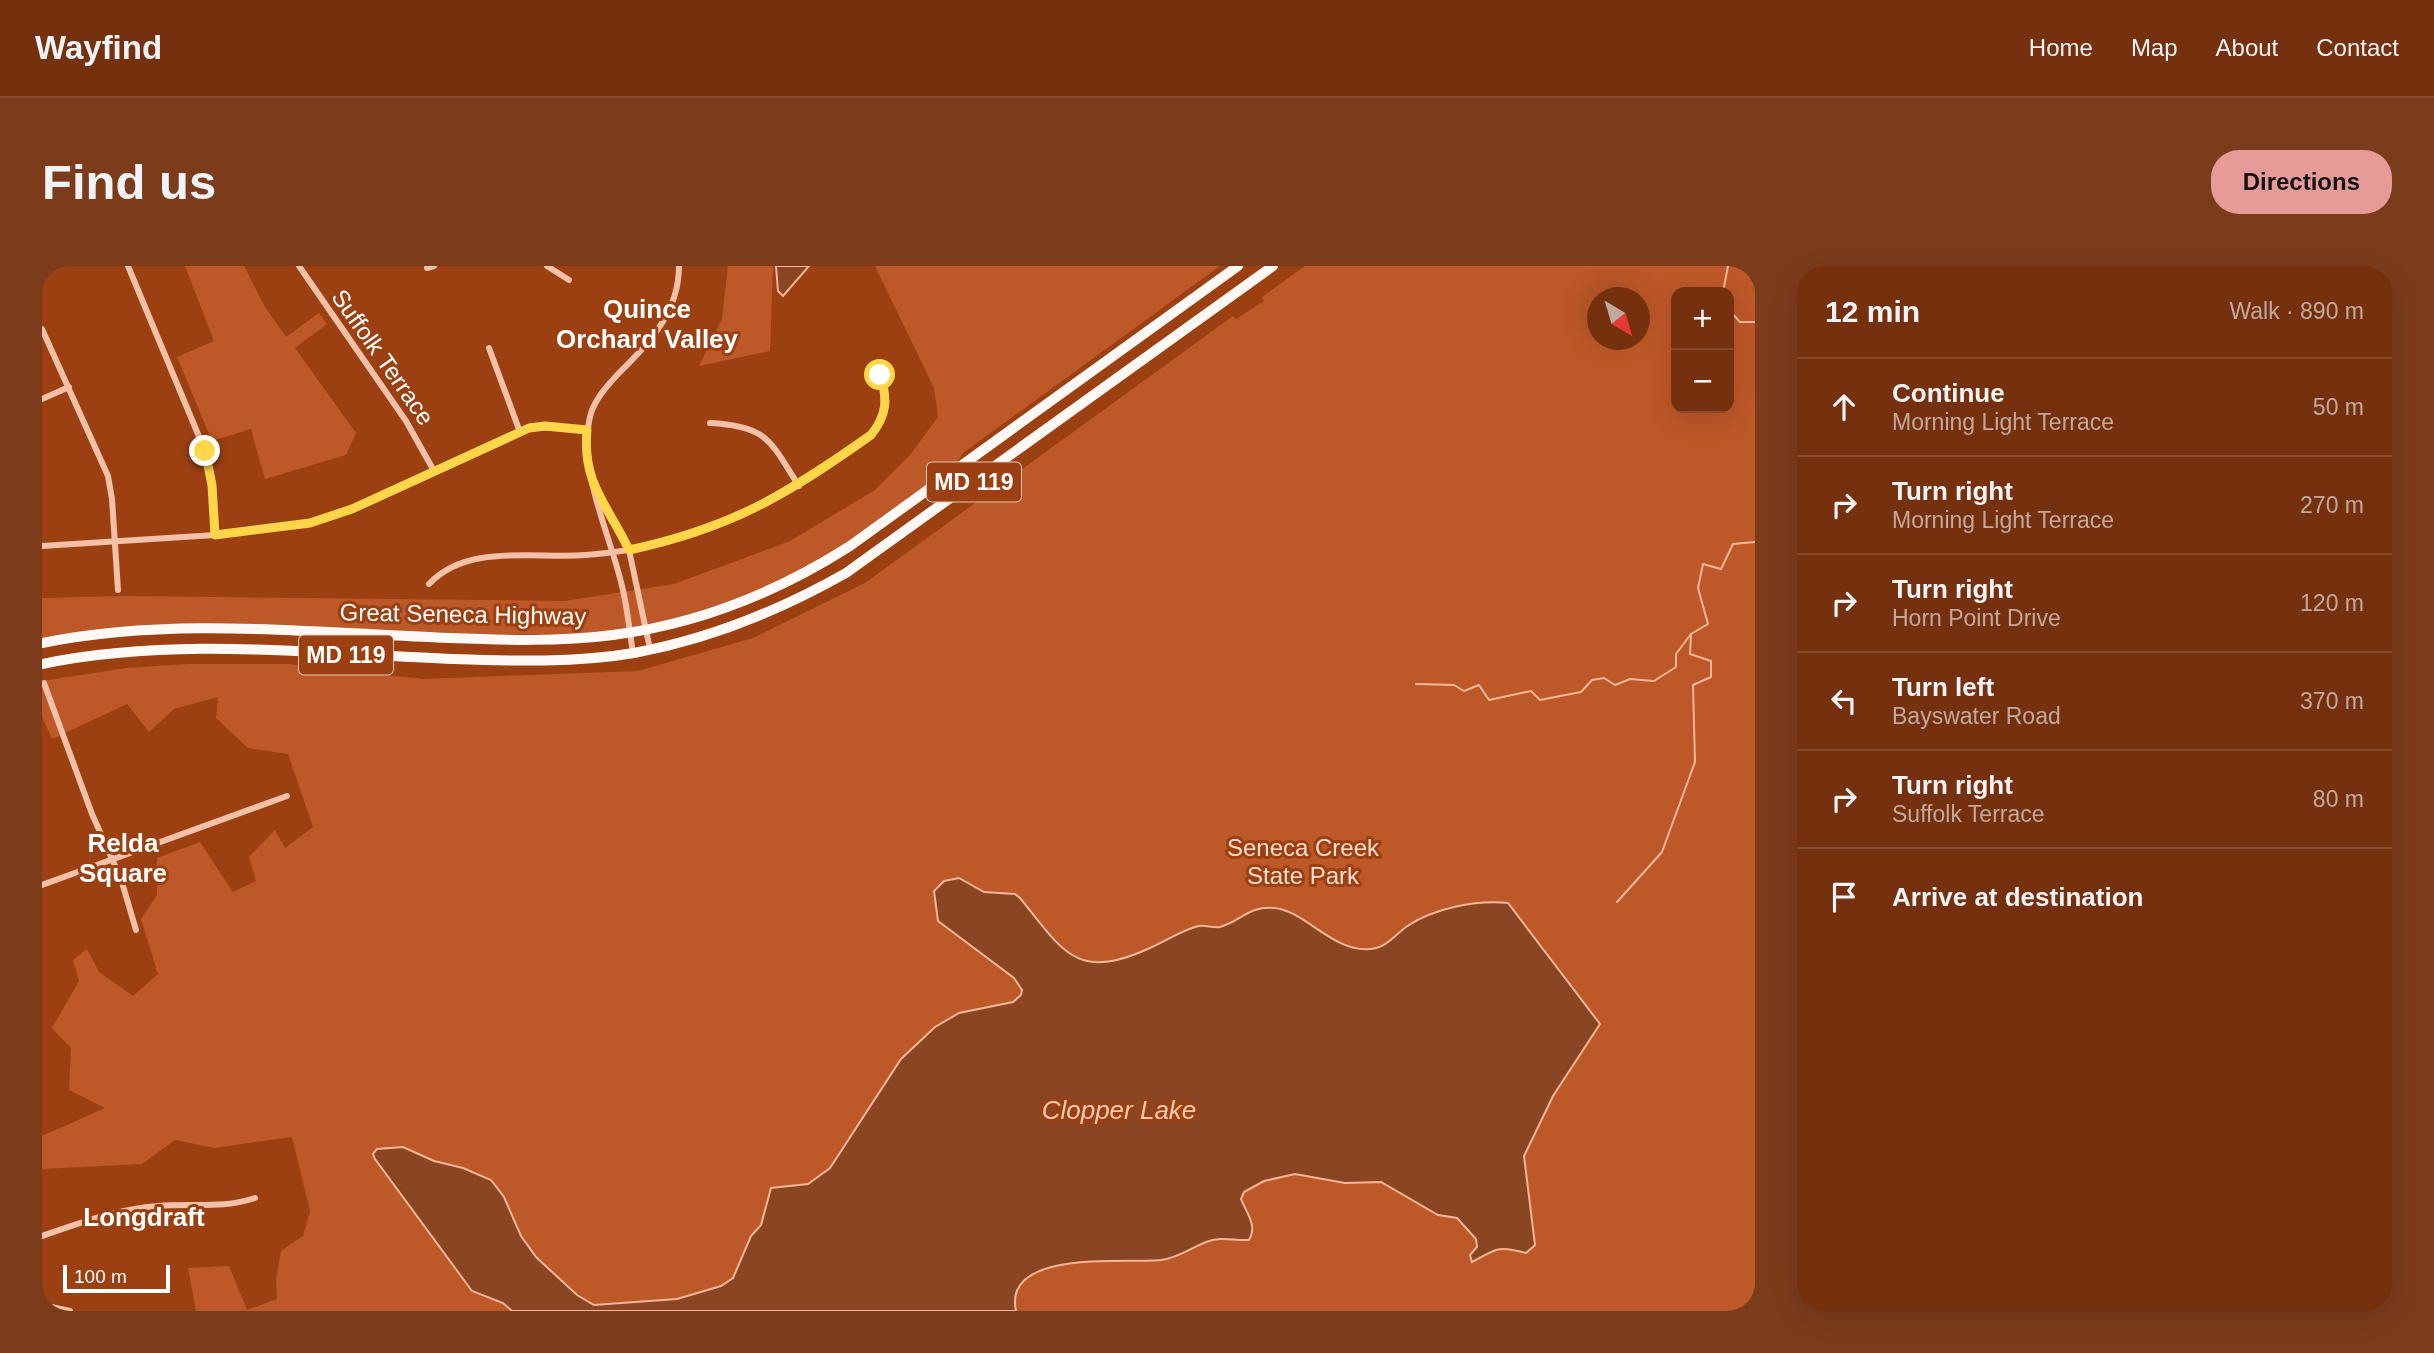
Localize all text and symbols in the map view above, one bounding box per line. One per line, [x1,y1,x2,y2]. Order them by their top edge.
text: Wayfind [35,29,162,66]
text: Home [2029,34,2093,61]
text: Map [2131,34,2178,61]
text: About [2216,34,2278,61]
text: Contact [2316,34,2399,61]
button: Directions [2211,150,2392,214]
text: Find us [42,155,216,209]
street label: Suffolk Terrace [326,284,440,430]
north arrow [1587,287,1650,350]
map controls [1671,287,1734,413]
button: + [1671,287,1734,350]
district label: Quince Orchard Valley [556,294,739,354]
text: 12 min [1825,295,1920,328]
text: Walk · 890 m [2229,298,2364,324]
button: − [1671,350,1734,413]
route start [864,359,895,390]
text: Continue [1892,378,2005,408]
icon: ahead [1825,388,1863,426]
text: 50 m [2313,394,2364,420]
text: Morning Light Terrace [1892,409,2114,435]
route end [189,435,220,466]
road number: MD 119 [927,462,1021,502]
text: Turn right [1892,476,2013,506]
icon: right [1825,486,1863,524]
text: 270 m [2300,492,2364,518]
text: Morning Light Terrace [1892,507,2114,533]
text: Turn right [1892,574,2013,604]
icon: right [1825,584,1863,622]
text: 120 m [2300,590,2364,616]
street label: Great Seneca Highway [339,598,587,630]
text: Horn Point Drive [1892,605,2061,631]
road number: MD 119 [299,636,393,674]
text: Turn left [1892,672,1994,702]
icon: left [1825,682,1863,720]
text: 370 m [2300,688,2364,714]
text: Bayswater Road [1892,703,2061,729]
text: Turn right [1892,770,2013,800]
icon: right [1825,780,1863,818]
text: 80 m [2313,786,2364,812]
text: Suffolk Terrace [1892,801,2045,827]
district label: Relda Square [79,828,167,888]
park label: Seneca Creek State Park [1227,834,1380,889]
icon: arrive [1825,878,1863,916]
text: Arrive at destination [1892,882,2143,912]
water label: Clopper Lake [1042,1095,1196,1125]
district label: Longdraft [83,1202,205,1232]
scale bar [63,1262,170,1294]
text: 100 m [74,1266,127,1287]

